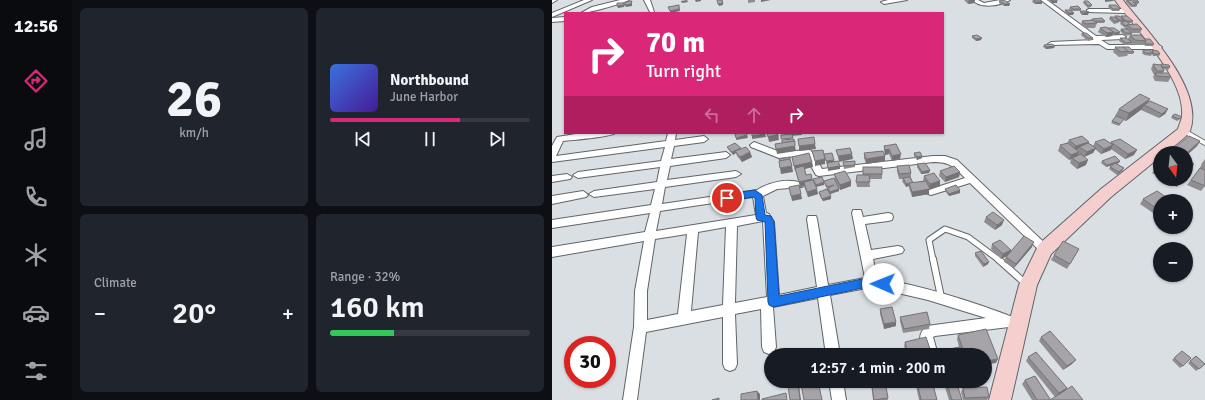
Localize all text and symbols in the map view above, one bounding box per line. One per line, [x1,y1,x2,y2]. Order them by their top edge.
text: 12:56 [14,15,58,37]
text: 70 m [646,26,705,60]
icon: right [580,28,632,80]
text: Turn right [646,60,721,82]
icon: directions [22,67,50,95]
text: 26 [166,67,222,131]
text: Northbound [390,71,469,89]
text: June Harbor [390,89,458,105]
icon: left [701,104,723,126]
icon: ahead [743,104,765,126]
icon: right [785,104,807,126]
icon: music [22,125,50,153]
text: km/h [179,125,209,141]
icon: previous [352,128,374,150]
icon: pause [419,128,441,150]
icon: next [486,128,508,150]
north arrow [1153,146,1193,186]
map controls [1153,146,1193,282]
pin [710,181,744,215]
icon: phone [22,183,50,211]
icon: arrive [716,187,738,209]
button: + [1153,194,1193,234]
icon: climate [22,241,50,269]
button: − [1153,242,1193,282]
position arrow [862,263,904,305]
text: Range · 32% [330,269,400,285]
text: Climate [94,275,137,291]
text: 160 km [330,289,425,326]
text: 20° [172,295,216,332]
icon: car [22,299,50,327]
text: − [94,300,106,327]
text: + [282,300,294,327]
speed limit sign: 30 [564,336,616,388]
icon: filters [22,357,50,385]
text: 12:57 · 1 min · 200 m [811,359,945,377]

